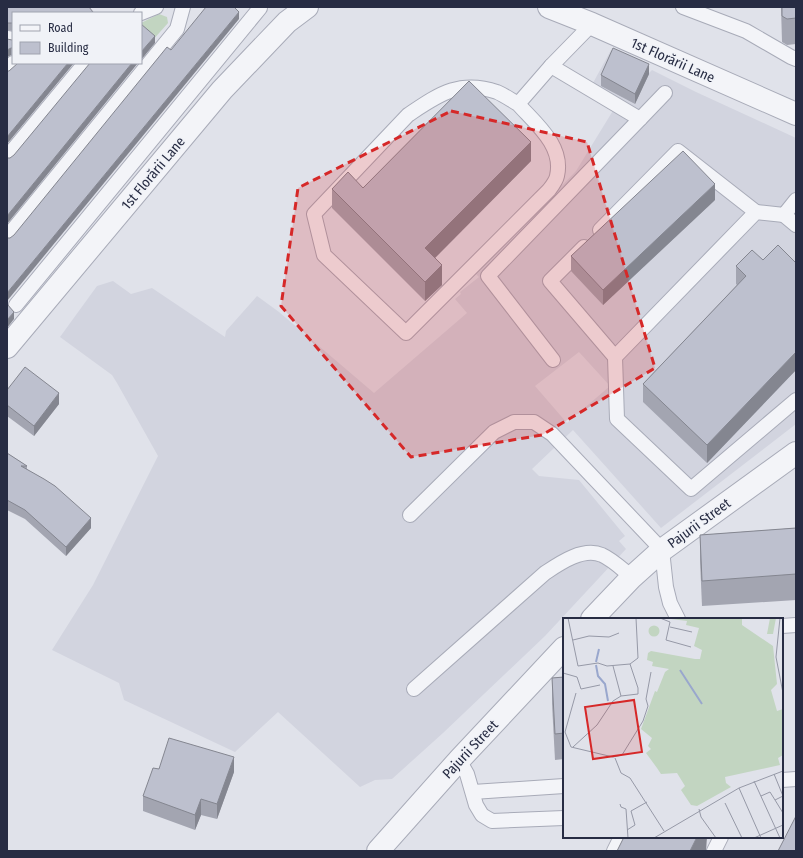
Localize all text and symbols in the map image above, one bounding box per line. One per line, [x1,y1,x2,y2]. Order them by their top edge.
legend [12,12,142,64]
text: Road [48,21,73,35]
street label: 1st Florării Lane [628,34,717,87]
text: Building [48,41,89,55]
street label: 1st Florării Lane [118,133,189,213]
street label: Pajurii Street [664,495,734,552]
inset map [563,618,783,838]
street label: Pajurii Street [439,716,502,782]

